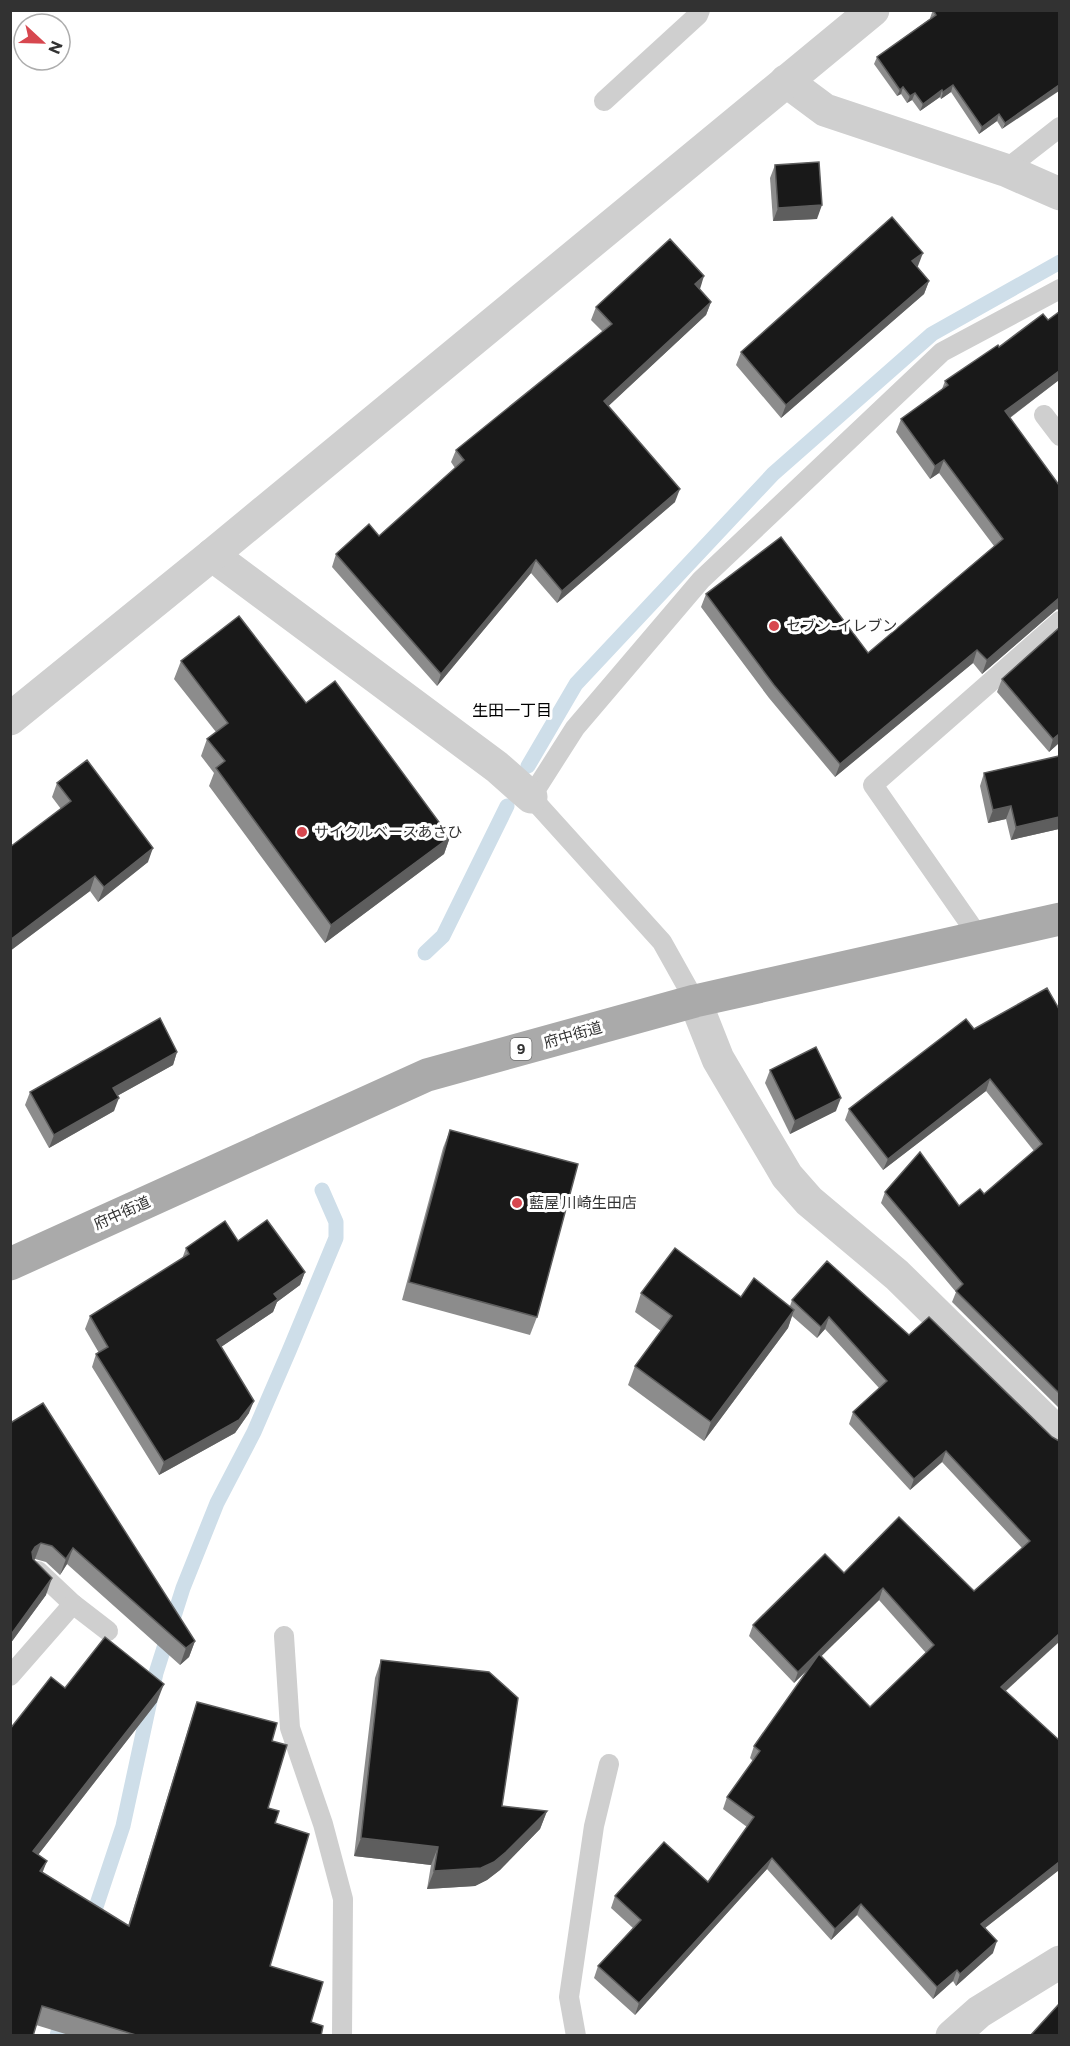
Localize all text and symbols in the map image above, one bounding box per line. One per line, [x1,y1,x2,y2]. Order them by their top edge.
north arrow [12,12,72,72]
text: N [45,39,67,57]
place label: セブン-イレブン [786,616,897,634]
marker: セブン-イレブン [767,619,781,633]
district label: 生田一丁目 [472,700,552,719]
place label: サイクルベースあさひ [314,822,463,840]
marker: サイクルベースあさひ [295,825,309,839]
street label: 府中街道 [541,1017,604,1051]
road number: 9 [510,1038,532,1060]
street label: 府中街道 [91,1192,153,1233]
place label: 藍屋 川崎生田店 [529,1193,637,1211]
marker: 藍屋 川崎生田店 [510,1196,524,1210]

